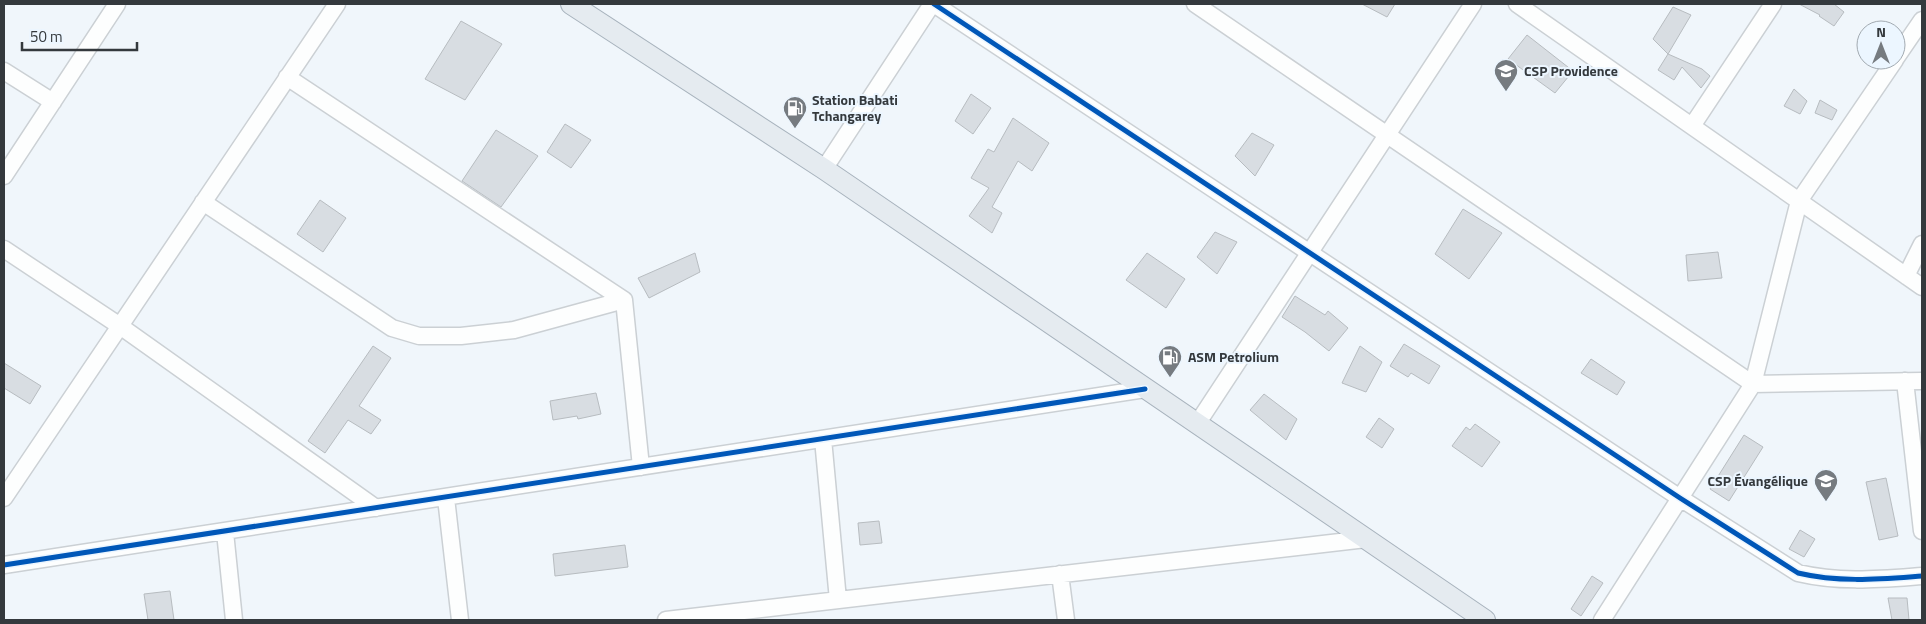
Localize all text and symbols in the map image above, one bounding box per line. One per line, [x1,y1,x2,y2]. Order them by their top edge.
scale bar [22,20,138,52]
north arrow [1856,20,1906,70]
text: N [1876,21,1886,42]
text: 50 m [30,25,63,48]
school or university icon: CSP Providence [1493,58,1519,92]
place label: CSP Providence [1524,60,1618,81]
place label: Station Babati Tchangarey [812,89,898,126]
fuel station icon: Station Babati Tchangarey [782,95,808,129]
fuel station icon: ASM Petrolium [1157,344,1183,378]
place label: ASM Petrolium [1188,346,1279,367]
school or university icon: CSP Évangélique [1813,468,1839,502]
place label: CSP Évangélique [1707,470,1808,491]

